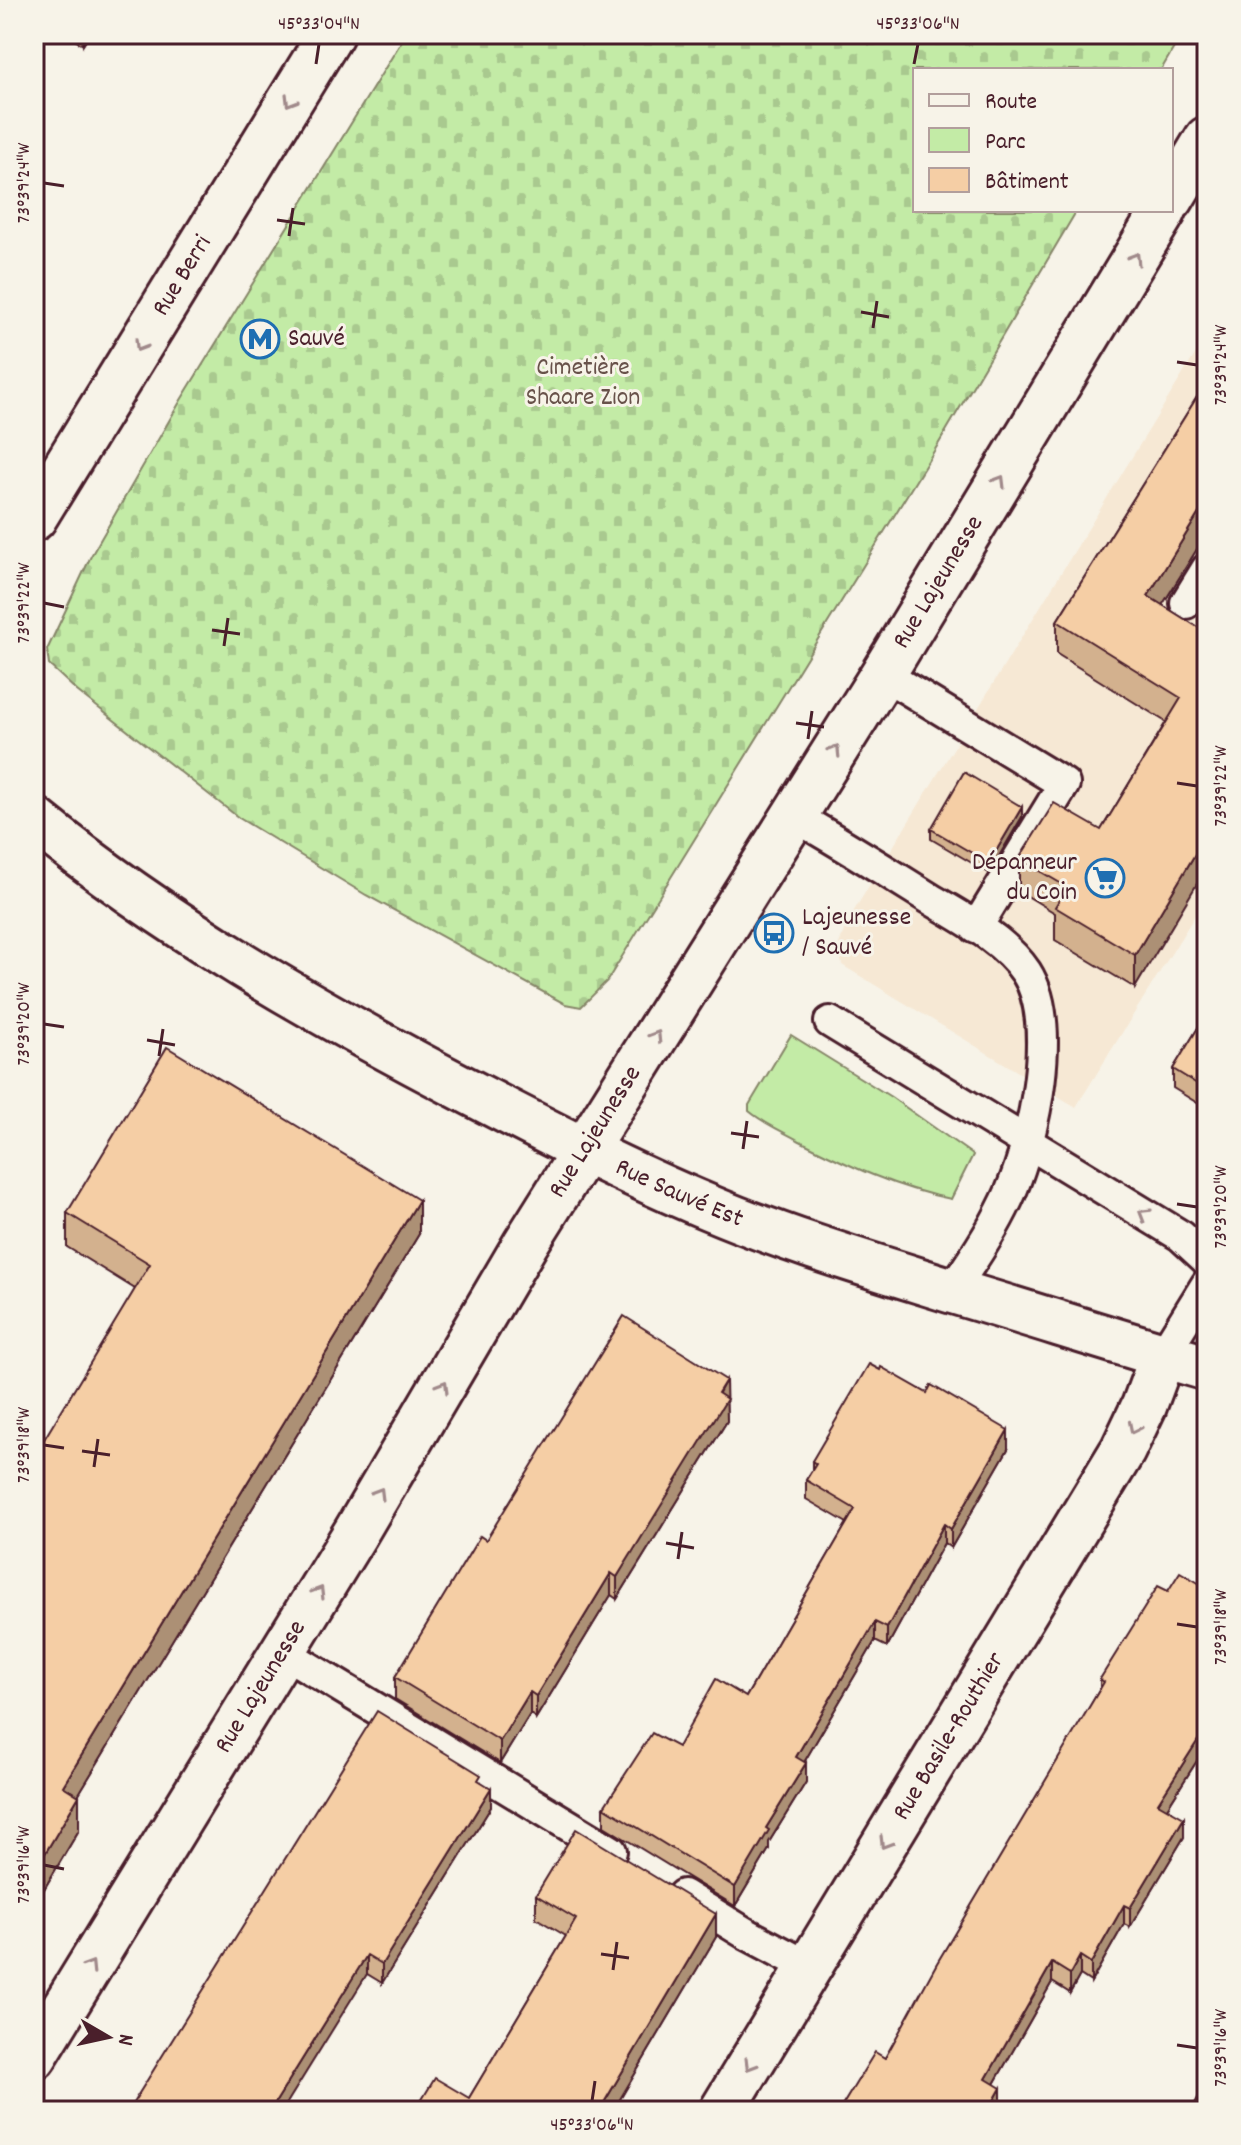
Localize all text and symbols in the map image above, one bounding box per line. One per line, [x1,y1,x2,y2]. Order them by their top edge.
text: 45°33'04"N [278,11,360,39]
text: 45°33'06"N [876,11,960,39]
legend [913,68,1173,212]
text: Route [985,86,1037,120]
one-way arrow [285,92,300,106]
text: Parc [985,126,1026,160]
text: 73°39'24"W [11,142,39,223]
text: Bâtiment [985,166,1069,200]
street label: Rue Berri [143,228,222,324]
one-way arrow [1125,252,1141,267]
metro station icon: Sauvé [239,318,281,360]
place label: Sauvé [288,321,345,358]
text: 73°39'24"W [1208,324,1236,405]
one-way arrow [134,337,149,352]
park label: Cimetière Shaare Zion [526,350,640,417]
one-way arrow [990,475,1006,490]
street label: Rue Lajeunesse [884,508,993,656]
text: 73°39'22"W [11,562,39,644]
one-way arrow [825,744,841,759]
text: 73°39'22"W [1208,745,1236,827]
place label: Dépanneur du Coin [972,845,1077,912]
supermarket icon: Dépanneur du Coin [1084,857,1126,899]
place label: Lajeunesse / Sauvé [802,900,911,967]
bus stop icon: Lajeunesse / Sauvé [753,912,795,954]
text: 73°39'20"W [11,982,39,1066]
one-way arrow [647,1030,662,1045]
street label: Rue Lajeunesse [540,1059,651,1206]
street label: Rue Sauvé Est [609,1149,749,1238]
text: 73°39'20"W [1208,1165,1236,1249]
one-way arrow [1138,1209,1153,1224]
one-way arrow [433,1380,448,1395]
text: 73°39'18"W [11,1407,39,1483]
one-way arrow [1128,1419,1144,1434]
one-way arrow [369,1487,385,1502]
one-way arrow [310,1586,325,1601]
text: 73°39'18"W [1208,1589,1236,1665]
street label: Rue Lajeunesse [206,1613,316,1761]
street label: Rue Basile-Routhier [884,1645,1015,1828]
text: 73°39'16"W [11,1826,39,1904]
one-way arrow [879,1834,895,1849]
one-way arrow [80,1961,95,1975]
north arrow [68,1997,148,2077]
text: 73°39'16"W [1208,2009,1236,2087]
text: N [108,2032,140,2047]
one-way arrow [744,2056,760,2071]
text: 45°33'06"N [550,2112,634,2140]

